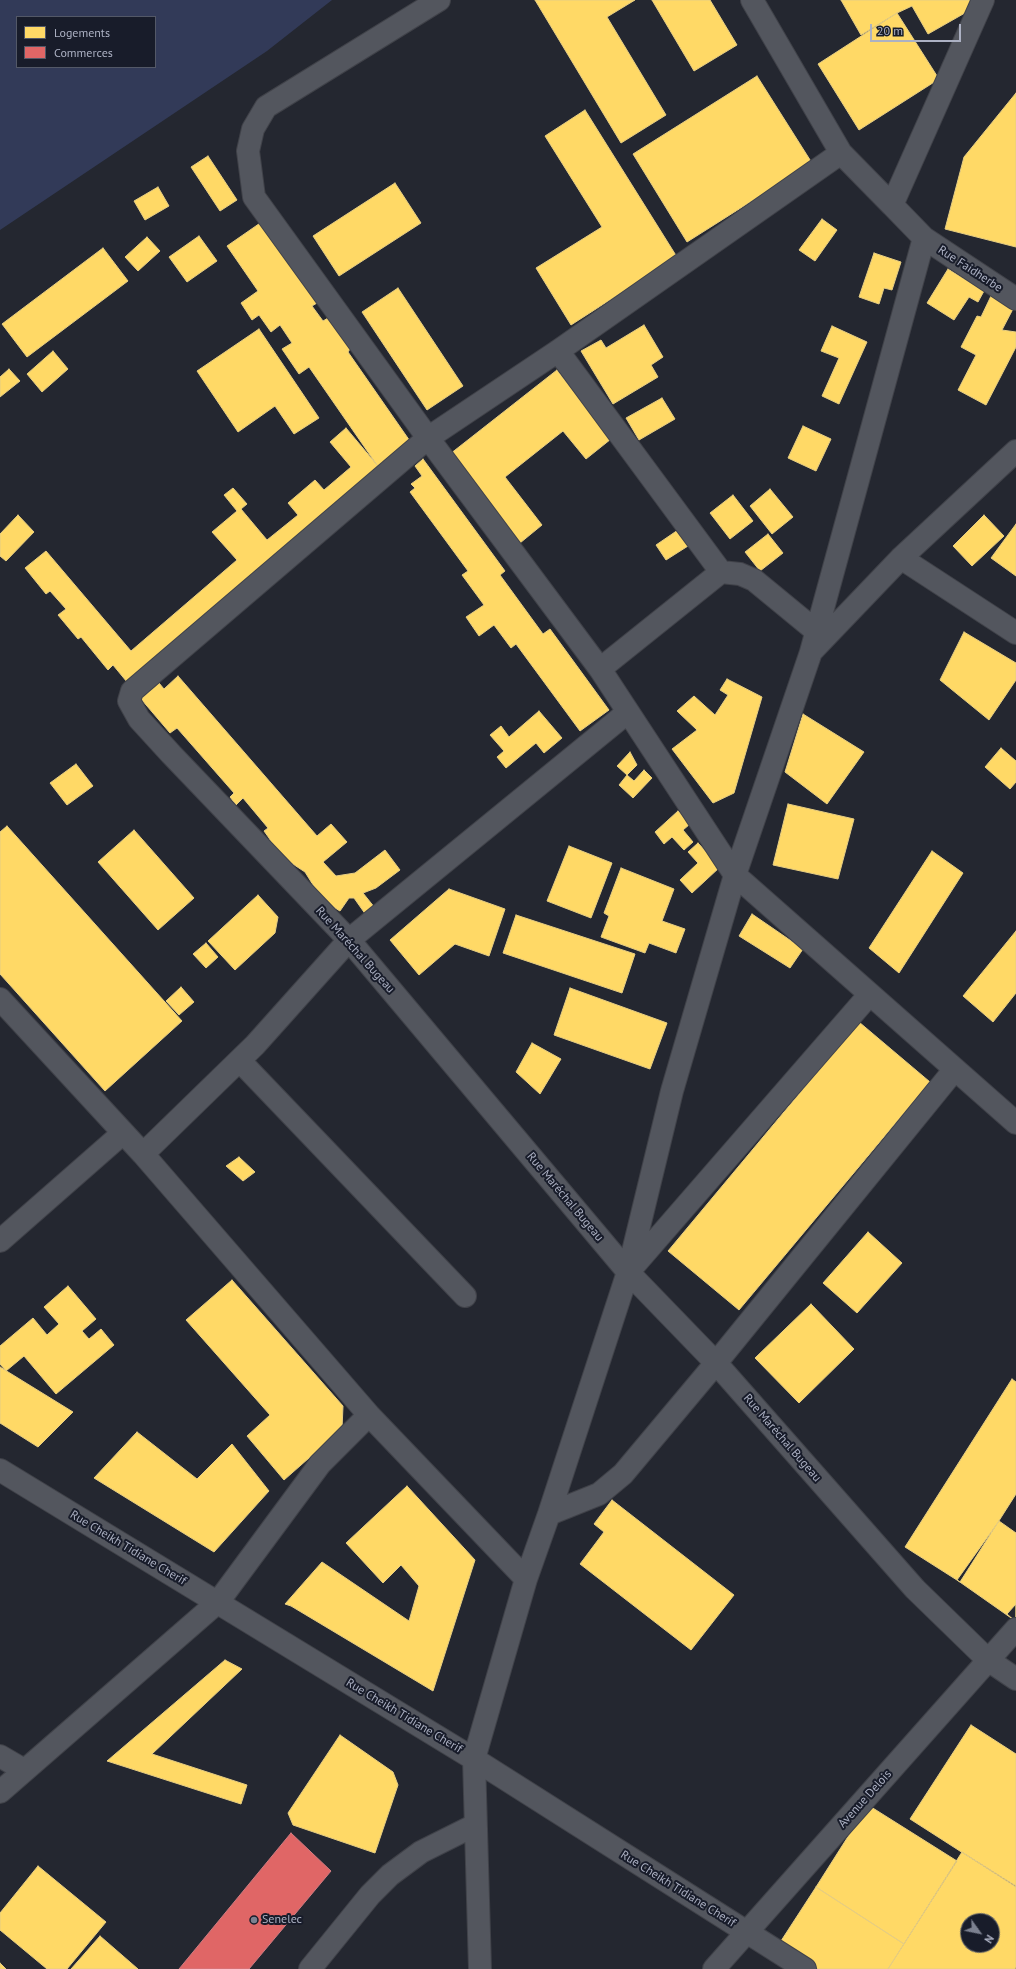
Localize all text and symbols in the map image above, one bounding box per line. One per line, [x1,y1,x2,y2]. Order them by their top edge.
legend [16,16,156,68]
scale bar [872,16,963,42]
text: 20 m [877,23,903,38]
text: Logements [54,25,110,40]
text: Commerces [54,45,113,60]
street label: Rue Faidherbe [935,243,1005,295]
street label: Rue Maréchal Bugeau [312,904,398,996]
street label: Rue Maréchal Bugeau [524,1150,606,1244]
street label: Rue Maréchal Bugeau [740,1391,824,1485]
street label: Rue Cheikh Tidiane Cherif [67,1508,189,1588]
street label: Rue Cheikh Tidiane Cherif [343,1676,465,1756]
street label: Avenue Delois [835,1767,895,1831]
street label: Rue Cheikh Tidiane Cherif [618,1848,738,1930]
place label: Senelec [262,1913,302,1927]
north arrow [960,1913,1000,1953]
marker: Senelec [249,1915,259,1925]
text: N [981,1932,997,1946]

